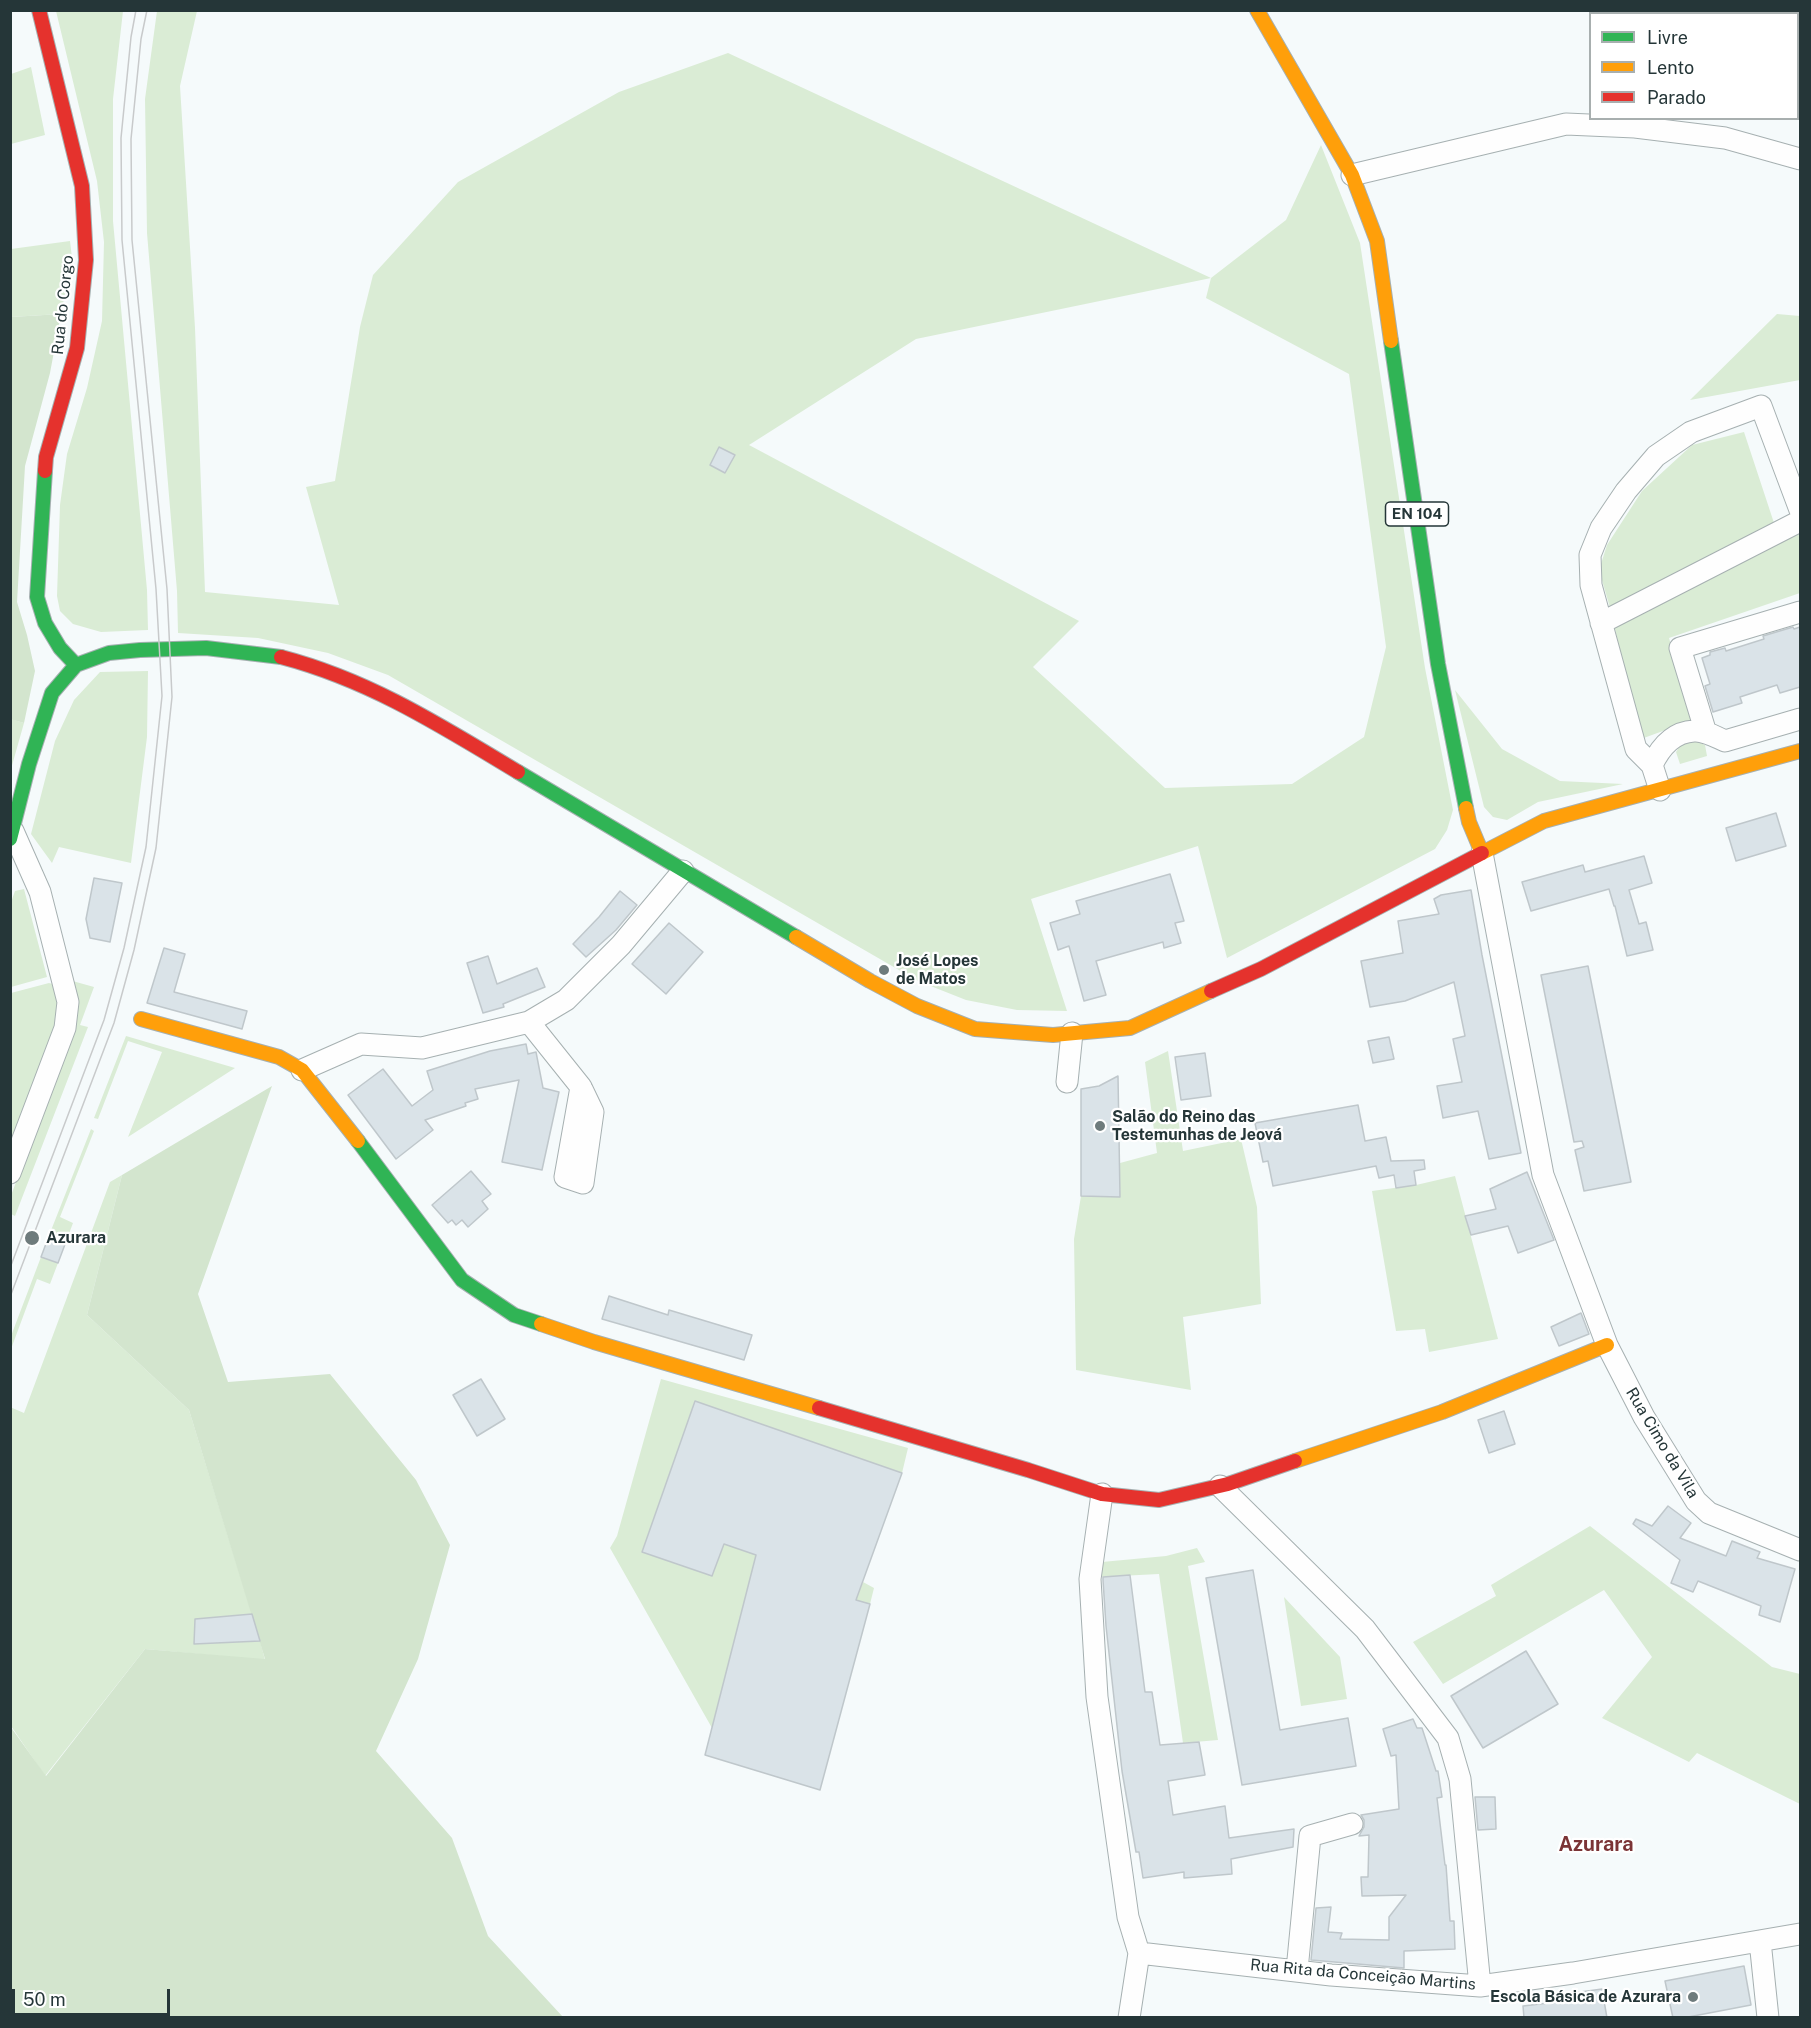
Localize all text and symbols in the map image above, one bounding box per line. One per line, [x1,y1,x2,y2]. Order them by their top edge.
legend [1589,12,1799,120]
text: Livre [1647,27,1688,48]
text: Lento [1647,57,1694,78]
text: Parado [1647,87,1706,108]
street label: Rua do Corgo [48,254,78,356]
road number: EN 104 [1386,502,1448,526]
place label: José Lopes de Matos [896,951,979,989]
marker: José Lopes de Matos [877,963,891,977]
place label: Salão do Reino das Testemunhas de Jeová [1112,1107,1282,1145]
marker: Salão do Reino das Testemunhas de Jeová [1093,1119,1107,1133]
place label: Azurara [46,1228,106,1248]
marker: Azurara [23,1229,41,1247]
street label: Rua Cimo da Vila [1622,1384,1702,1502]
district label: Azurara [1558,1833,1634,1857]
street label: Rua Rita da Conceição Martins [1249,1956,1477,1994]
scale bar [15,1977,172,2015]
place label: Escola Básica de Azurara [1490,1987,1681,2007]
text: 50 m [23,1989,66,2010]
marker: Escola Básica de Azurara [1686,1990,1700,2004]

